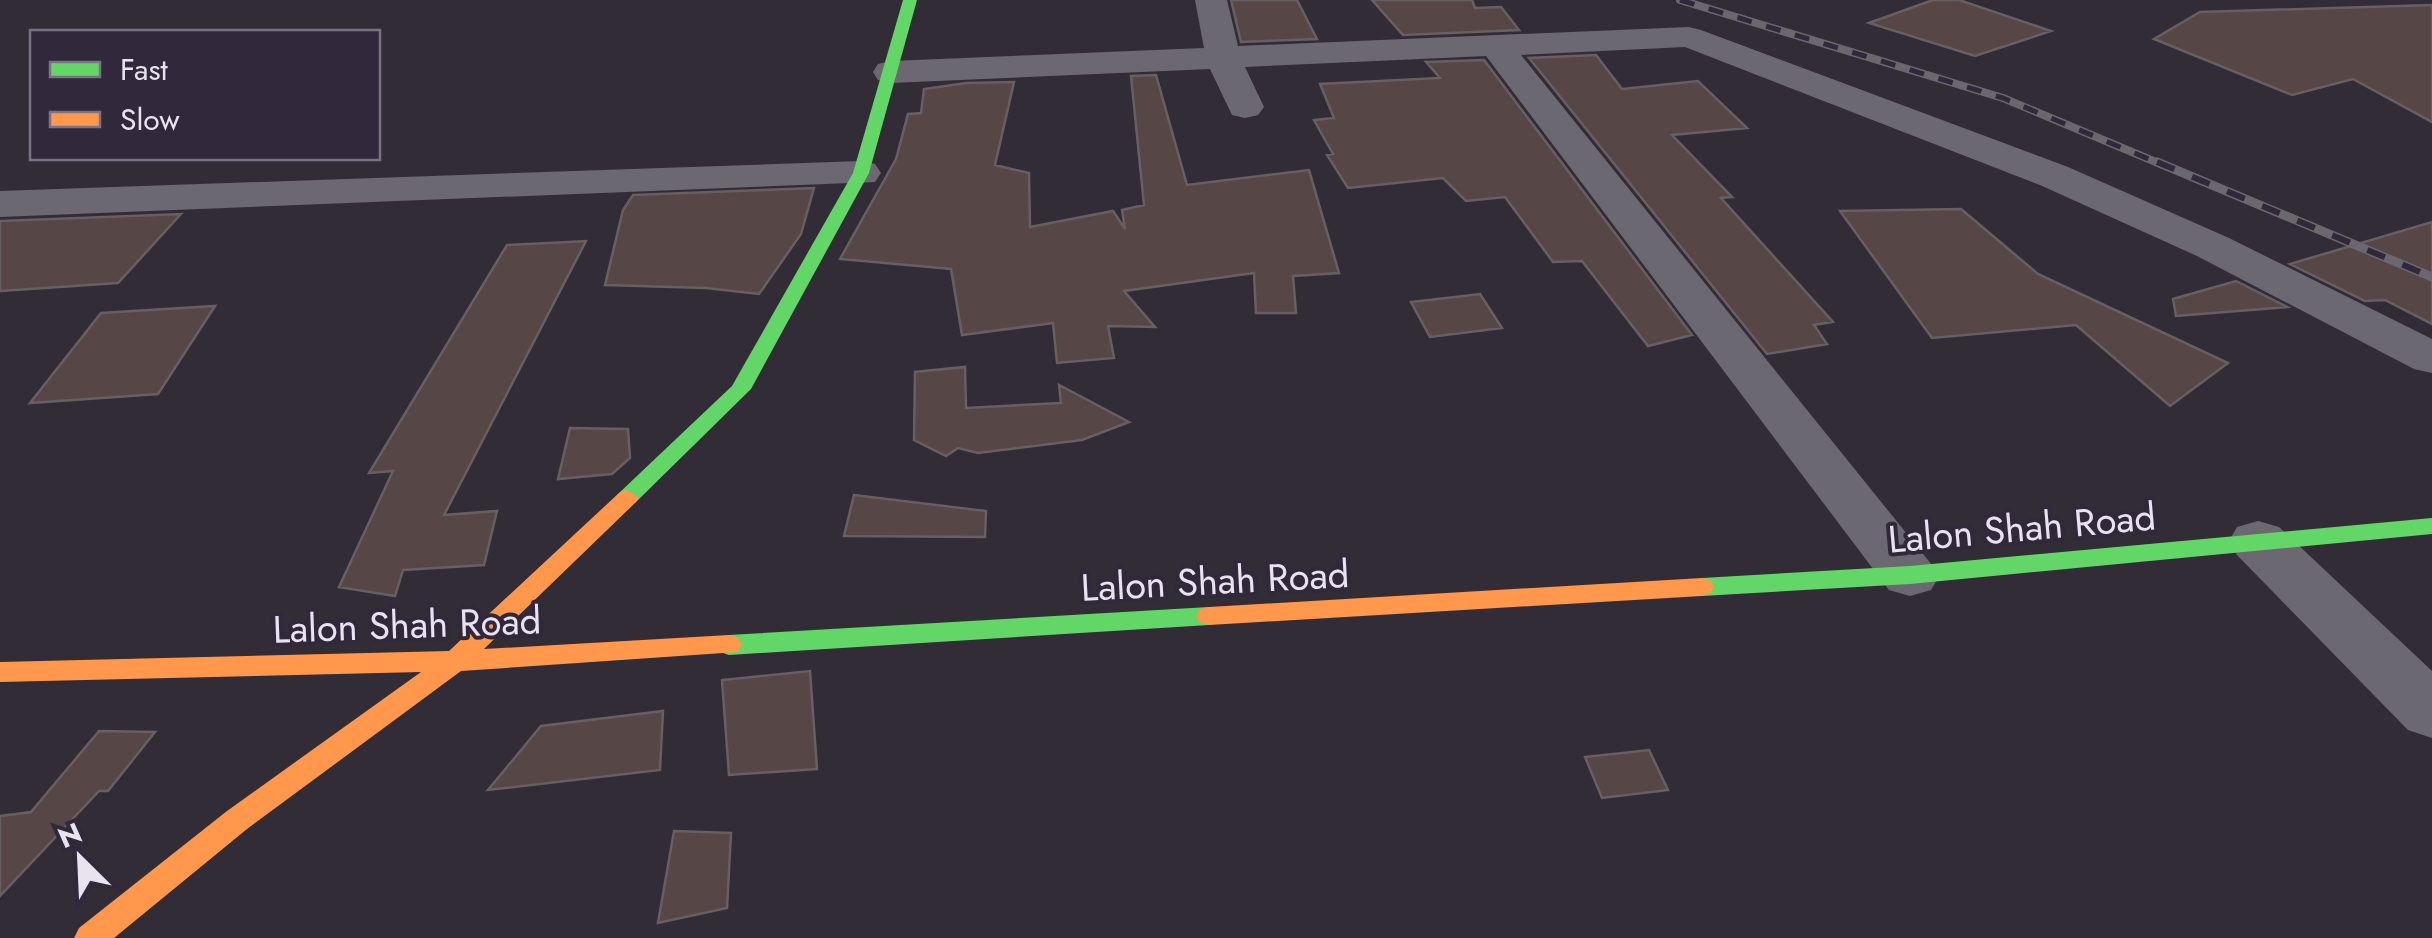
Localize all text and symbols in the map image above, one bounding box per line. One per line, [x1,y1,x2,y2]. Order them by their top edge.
legend [30,30,380,160]
text: Fast [120,48,169,91]
text: Slow [120,98,180,141]
street label: Lalon Shah Road [1886,488,2158,567]
street label: Lalon Shah Road [1079,546,1351,615]
street label: Lalon Shah Road [272,592,542,657]
north arrow [30,808,130,908]
text: N [52,812,89,859]

